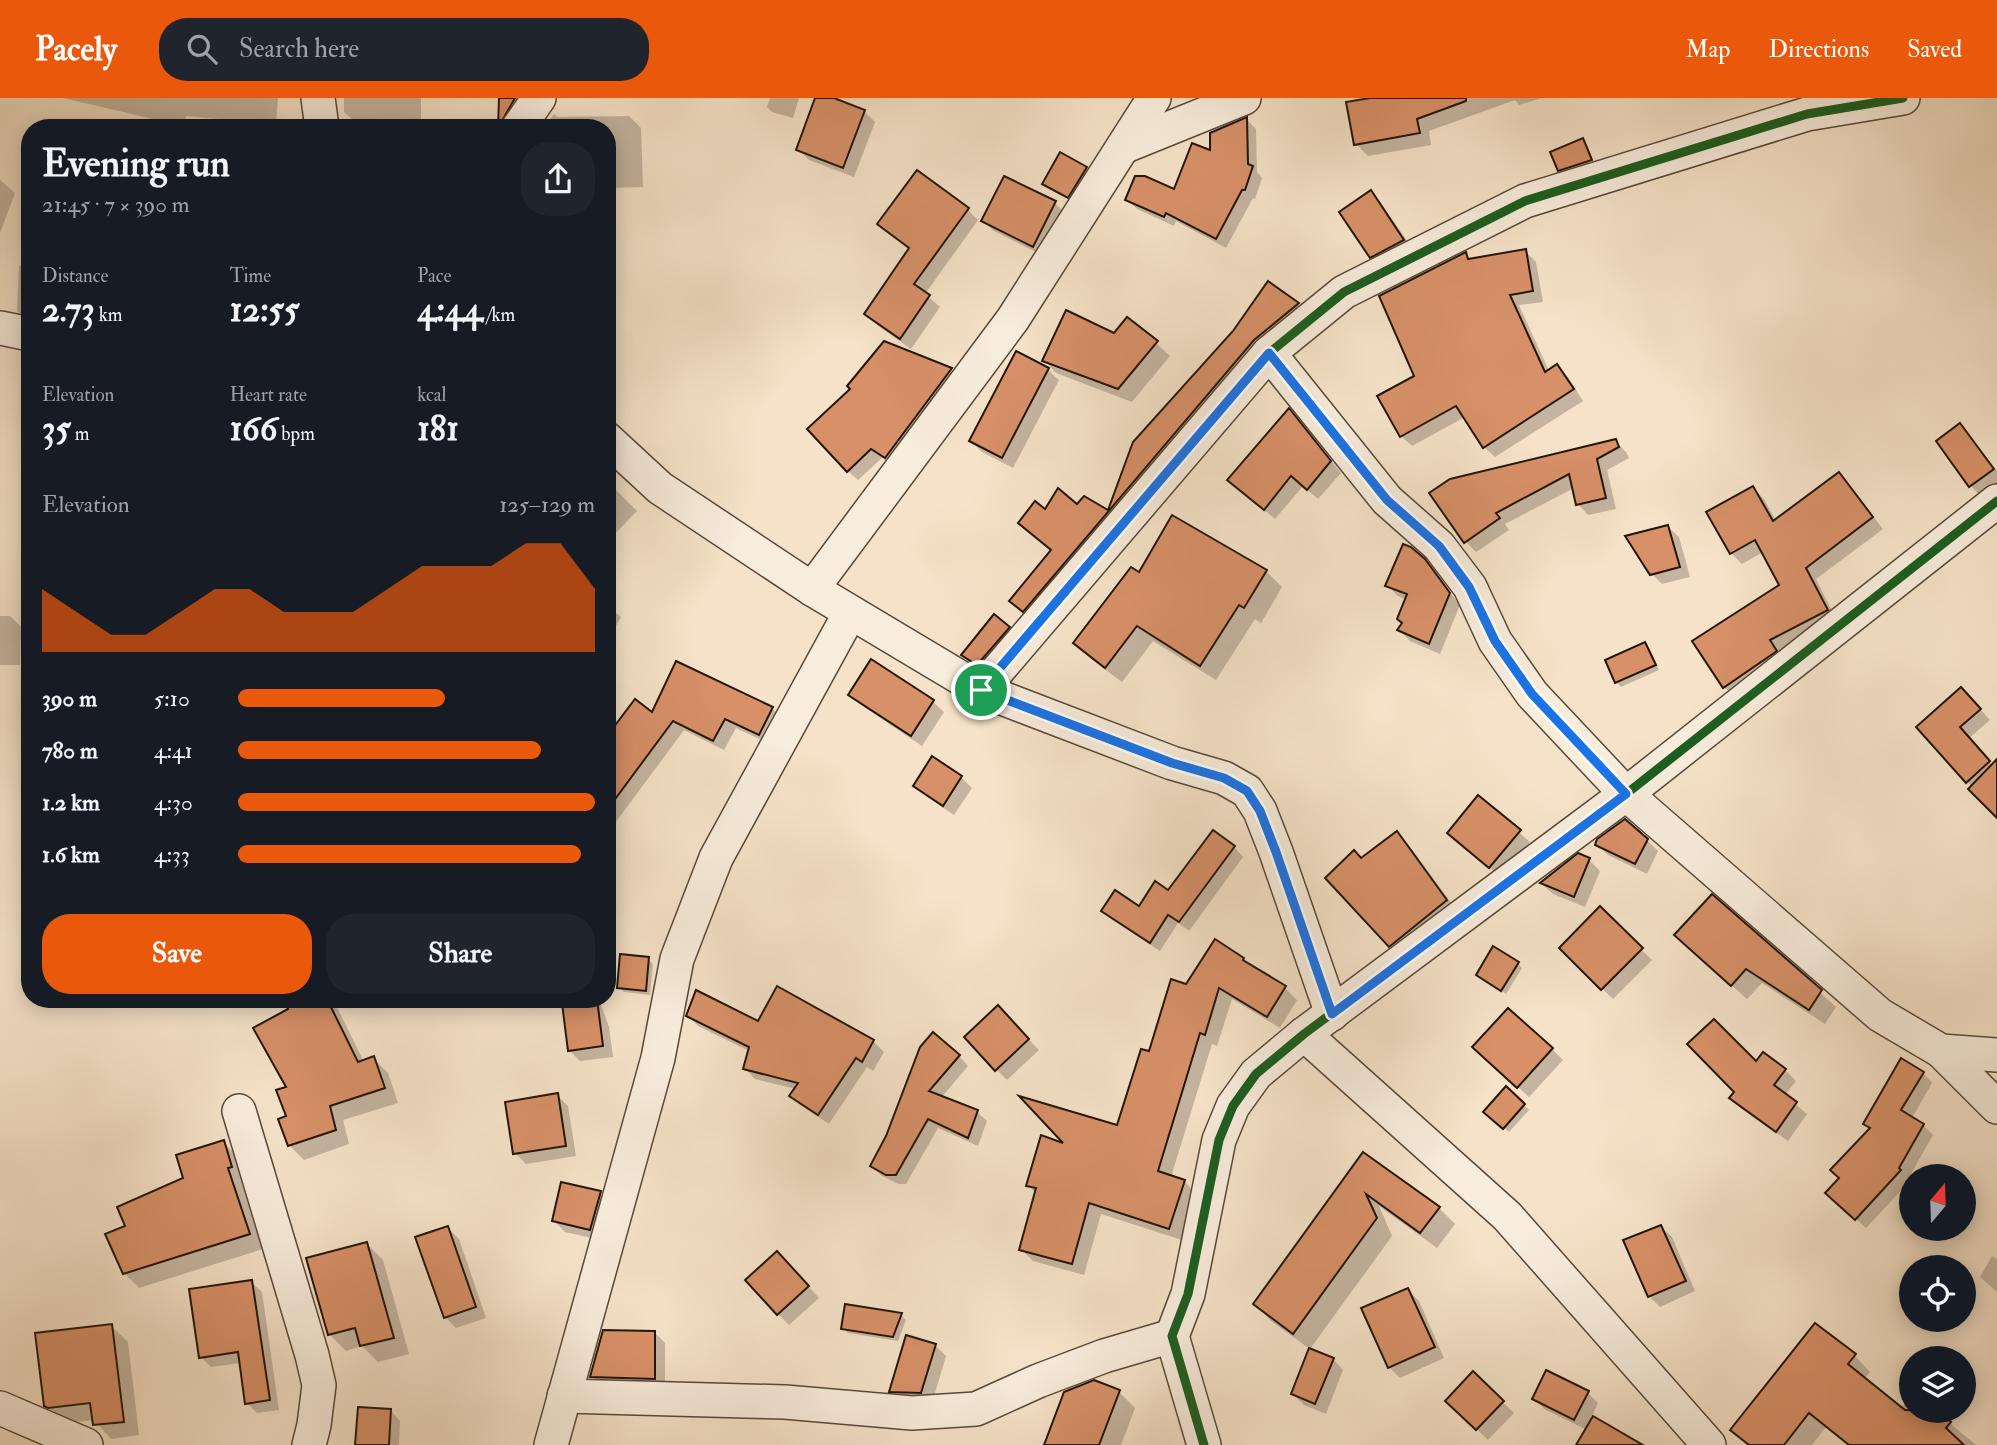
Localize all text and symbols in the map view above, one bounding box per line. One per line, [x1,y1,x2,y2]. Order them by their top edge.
search box [159,18,649,81]
text: Pacely [35,29,117,70]
icon: search [183,30,221,68]
text: Search here [239,33,359,65]
text: Map [1685,34,1730,65]
text: Directions [1768,34,1869,65]
text: Saved [1907,34,1962,65]
text: Evening run [42,140,230,188]
button: share [521,142,595,216]
text: 21:45 · 7 × 390 m [42,190,190,219]
text: Distance [42,264,108,288]
text: Time [230,264,271,288]
text: Pace [417,264,451,288]
text: 2.73 [42,288,95,332]
text: 12:55 [230,288,299,332]
text: 4:44 [417,288,483,332]
text: km [95,303,122,327]
text: /km [483,303,515,327]
text: Elevation [42,383,114,407]
text: Heart rate [230,383,307,407]
text: kcal [417,383,446,407]
text: 35 [42,407,71,451]
text: 166 [230,407,277,451]
text: 181 [417,407,459,451]
text: m [71,422,90,446]
text: bpm [277,422,315,446]
text: Elevation [42,490,130,519]
text: 125–129 m [499,490,595,519]
pin [951,660,1011,720]
icon: arrive [962,671,1000,709]
text: 390 m [42,684,97,713]
text: 5:10 [154,684,190,713]
text: 780 m [42,736,98,765]
text: 4:41 [154,736,193,765]
text: 1.2 km [42,788,100,817]
text: 4:30 [154,788,193,817]
text: 1.6 km [42,840,100,869]
text: 4:33 [154,840,190,869]
button: Save [42,914,312,994]
button: Share [326,914,595,994]
north arrow [1899,1164,1976,1241]
map controls [1899,1164,1976,1423]
button: locate [1899,1255,1976,1332]
button: layers [1899,1346,1976,1423]

